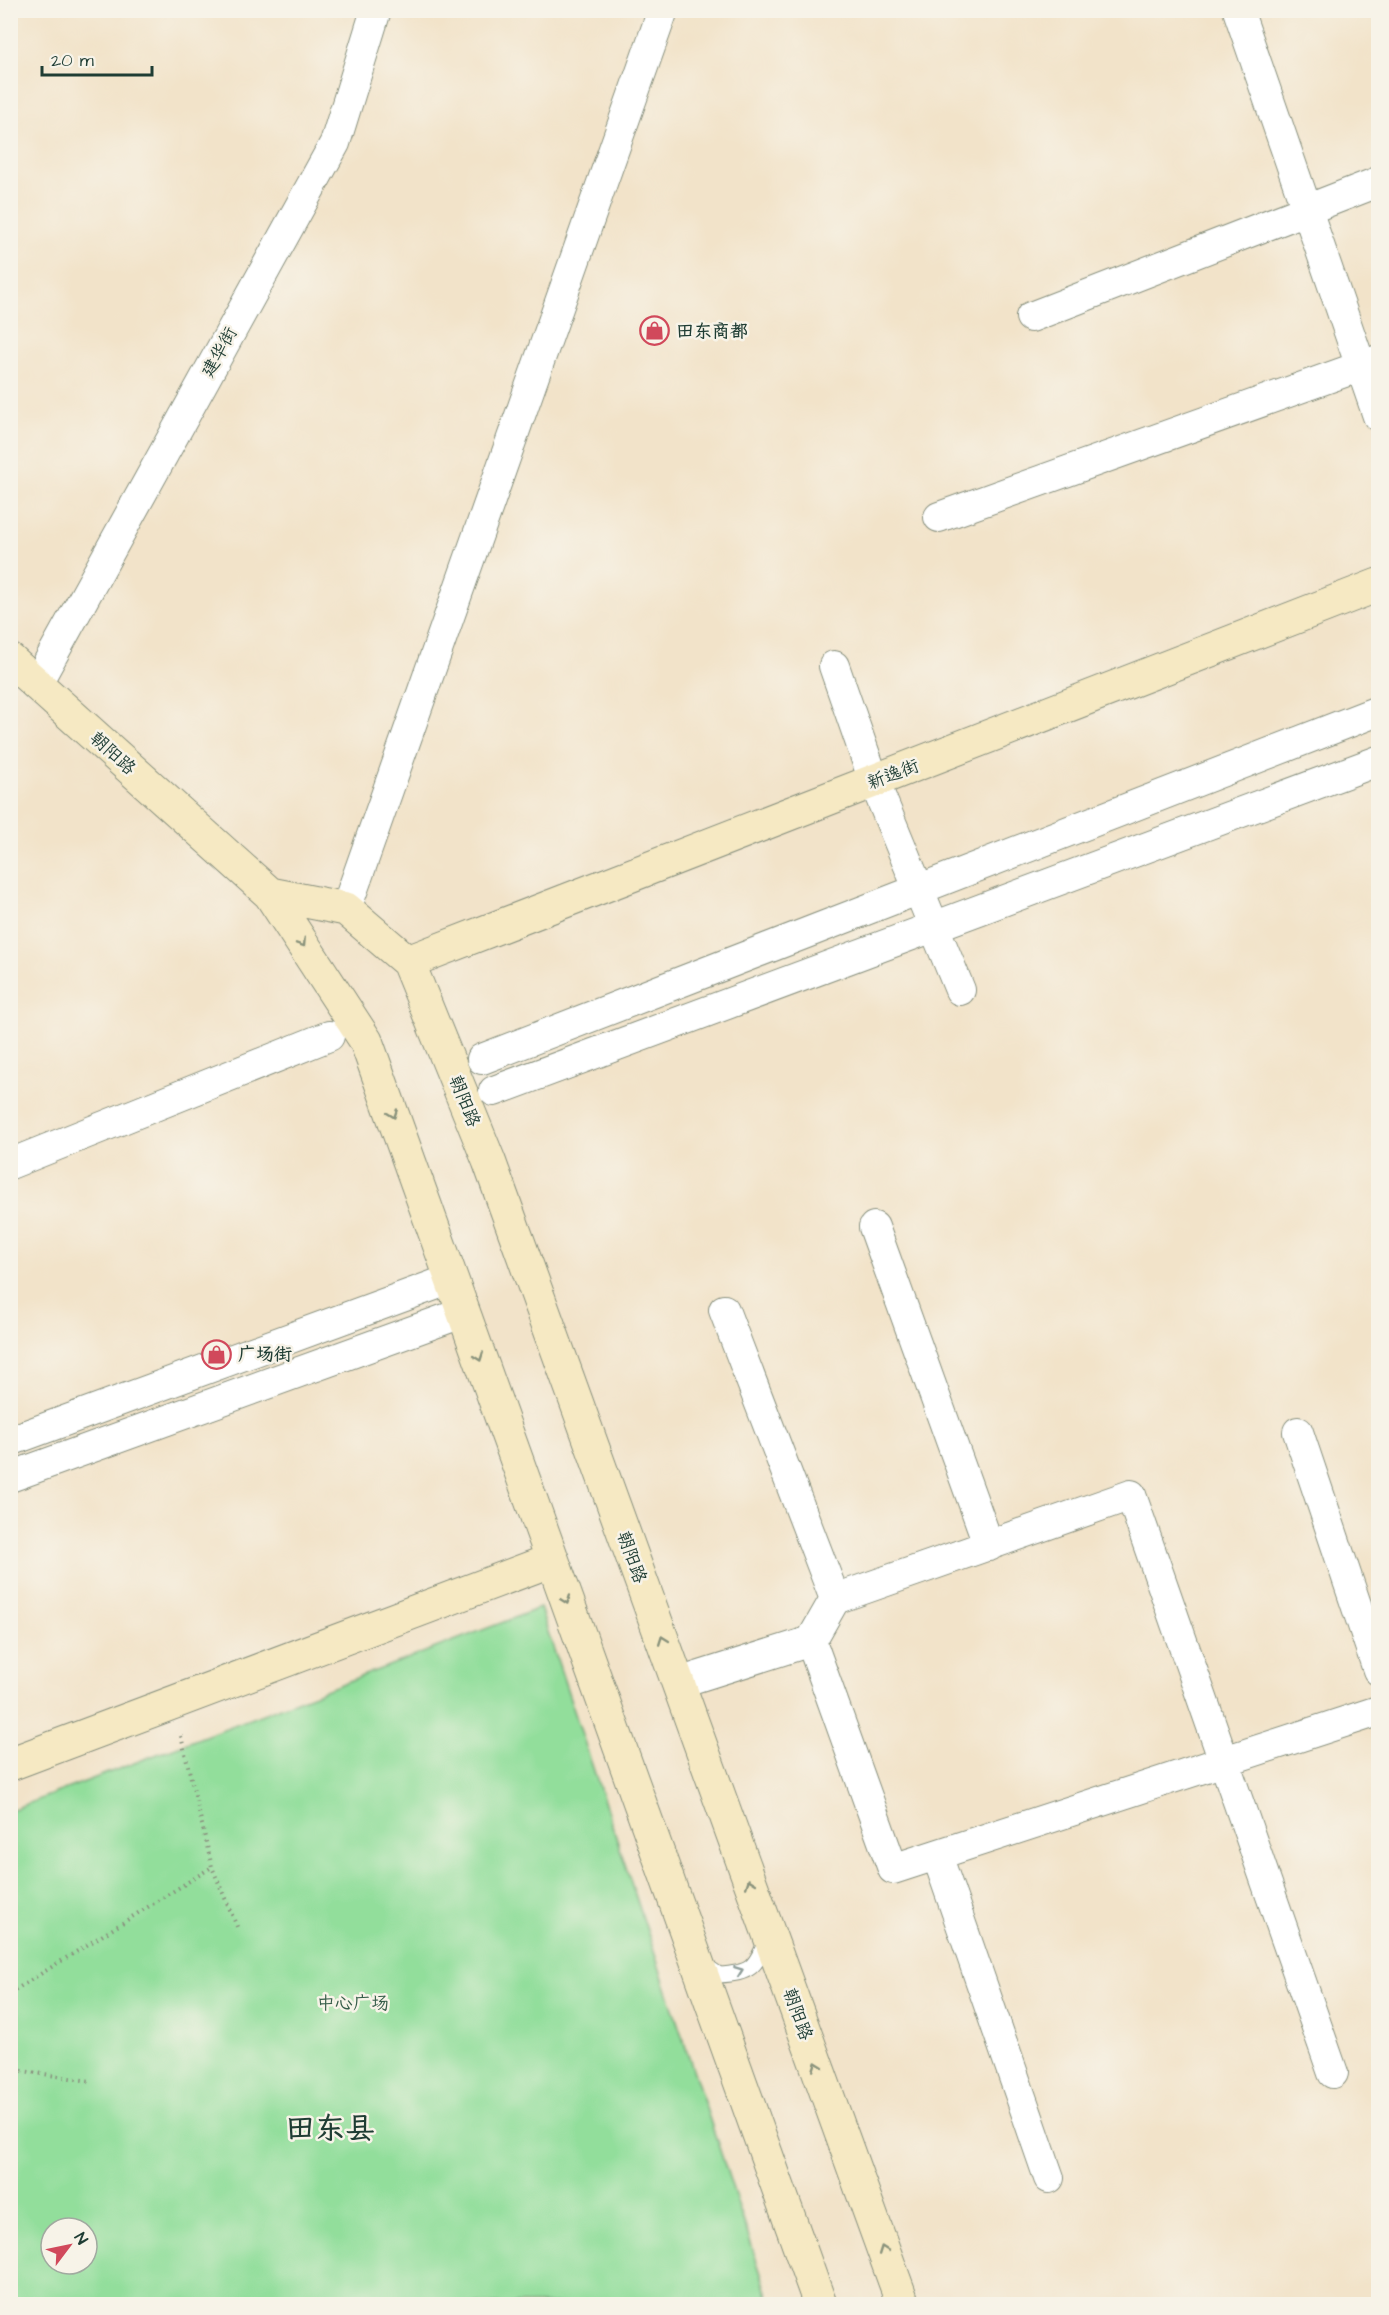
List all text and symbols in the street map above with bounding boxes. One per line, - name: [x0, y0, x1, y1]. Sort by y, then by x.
- scale bar: [42, 39, 152, 77]
- text: 20 m: [51, 48, 94, 73]
- shop icon: 田东商都: [639, 315, 671, 347]
- place label: 田东商都: [676, 319, 748, 344]
- street label: 建华街: [195, 323, 243, 382]
- street label: 朝阳路: [84, 726, 141, 781]
- street label: 新逸街: [863, 753, 923, 796]
- one-way arrow: [295, 936, 306, 947]
- street label: 朝阳路: [443, 1071, 486, 1131]
- one-way arrow: [385, 1108, 398, 1119]
- shop icon: 广场街: [201, 1338, 233, 1370]
- place label: 广场街: [238, 1342, 292, 1367]
- one-way arrow: [471, 1351, 484, 1362]
- street label: 朝阳路: [611, 1528, 653, 1587]
- one-way arrow: [559, 1594, 572, 1605]
- one-way arrow: [657, 1635, 670, 1646]
- one-way arrow: [745, 1878, 758, 1889]
- one-way arrow: [734, 1966, 744, 1979]
- street label: 朝阳路: [777, 1985, 819, 2044]
- park label: 中心广场: [317, 1991, 389, 2016]
- one-way arrow: [811, 2061, 824, 2072]
- district label: 田东县: [285, 2108, 375, 2150]
- north arrow: [39, 2216, 99, 2276]
- text: N: [69, 2228, 93, 2249]
- one-way arrow: [878, 2245, 891, 2255]

